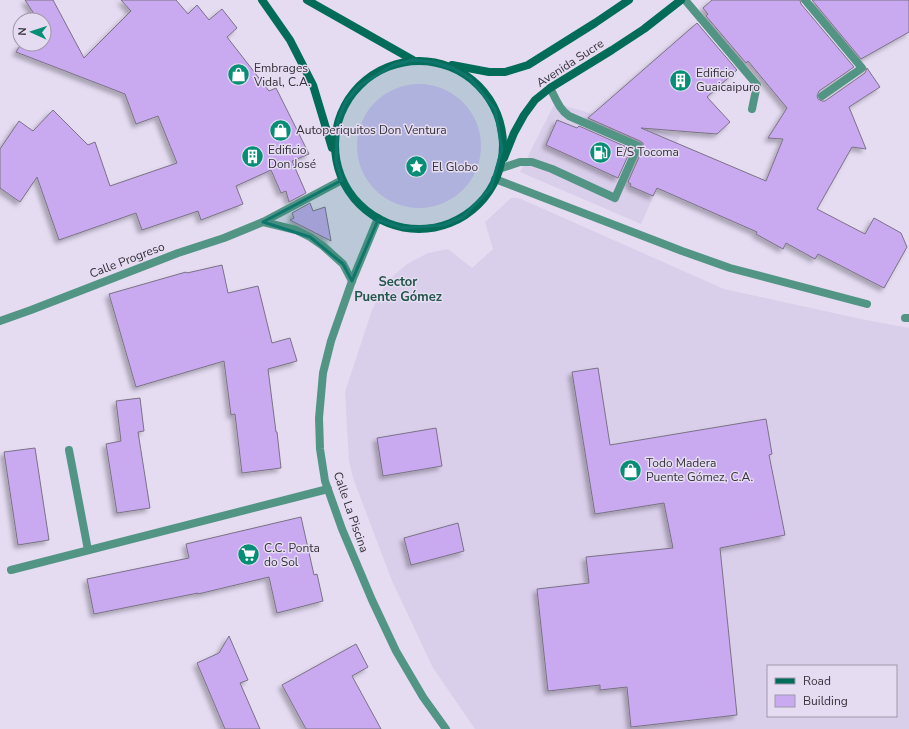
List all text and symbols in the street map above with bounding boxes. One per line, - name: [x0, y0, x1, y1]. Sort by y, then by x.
- north arrow: [12, 12, 52, 52]
- text: N: [15, 27, 30, 36]
- street label: Avenida Sucre: [533, 35, 607, 91]
- place label: Embrages Vidal, C.A.: [253, 60, 311, 90]
- shop icon: Embrages Vidal, C.A.: [225, 62, 251, 88]
- place label: Edificio Guaicaipuro: [696, 65, 760, 95]
- building icon: Edificio Guaicaipuro: [667, 67, 693, 93]
- shop icon: Autoperiquitos Don Ventura: [268, 117, 294, 143]
- place label: Autoperiquitos Don Ventura: [296, 122, 447, 138]
- fuel station icon: E/S Tocoma: [588, 139, 614, 165]
- place label: Edificio Don José: [268, 142, 316, 172]
- building icon: Edificio Don José: [240, 144, 266, 170]
- place label: E/S Tocoma: [616, 144, 679, 160]
- place icon: El Globo: [403, 154, 429, 180]
- place label: El Globo: [432, 159, 479, 175]
- street label: Calle Progreso: [87, 238, 167, 282]
- district label: Sector Puente Gómez: [354, 273, 442, 306]
- place label: Todo Madera Puente Gómez, C.A.: [646, 455, 753, 485]
- shop icon: Todo Madera Puente Gómez, C.A.: [617, 457, 643, 483]
- street label: Calle La Piscina: [330, 469, 372, 555]
- place label: C.C. Ponta do Sol: [264, 540, 320, 570]
- supermarket icon: C.C. Ponta do Sol: [236, 542, 262, 568]
- legend: [767, 665, 897, 717]
- text: Road: [803, 673, 831, 689]
- text: Building: [803, 693, 848, 709]

